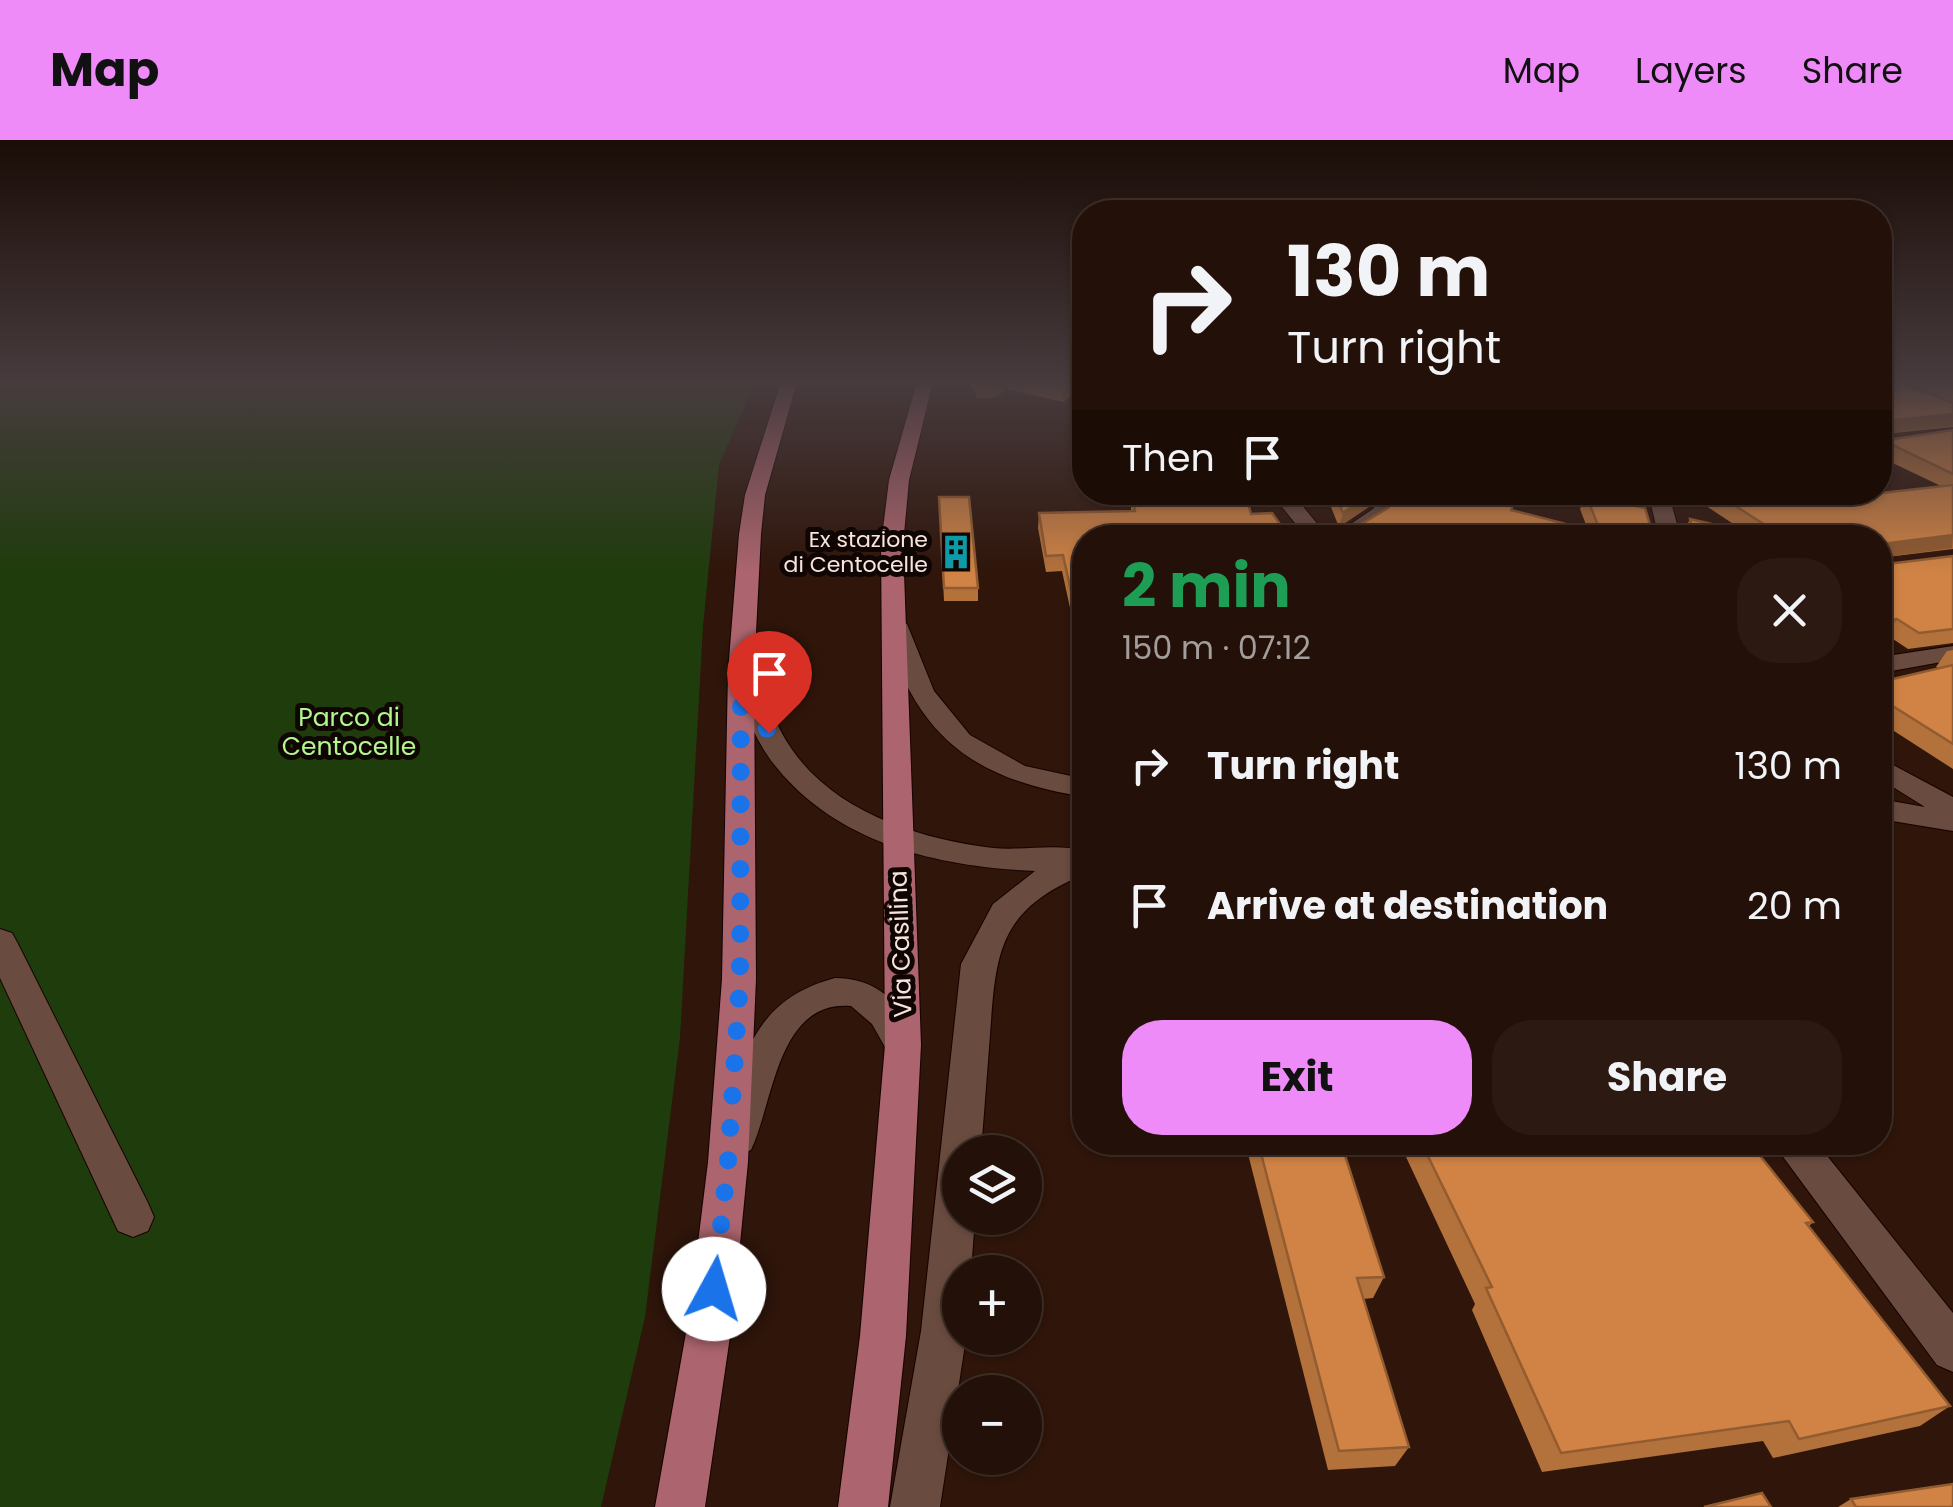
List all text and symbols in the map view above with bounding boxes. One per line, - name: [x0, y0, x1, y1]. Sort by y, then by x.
- text: Map: [50, 36, 159, 103]
- text: Map: [1503, 46, 1580, 95]
- text: Layers: [1635, 46, 1747, 95]
- text: Share: [1802, 46, 1903, 95]
- text: 130 m: [1287, 222, 1490, 321]
- icon: right: [1122, 240, 1252, 370]
- text: Turn right: [1287, 316, 1501, 379]
- icon: arrive: [1235, 430, 1290, 485]
- text: Then: [1122, 431, 1215, 484]
- place label: Ex stazione di Centocelle: [784, 524, 928, 580]
- building icon: Ex stazione di Centocelle: [937, 533, 975, 571]
- text: 2 min: [1122, 544, 1291, 628]
- button: close: [1737, 558, 1842, 663]
- text: 150 m · 07:12: [1122, 625, 1311, 670]
- pin: [727, 631, 812, 734]
- icon: arrive: [742, 646, 797, 701]
- park label: Parco di Centocelle: [282, 700, 416, 764]
- icon: right: [1122, 738, 1177, 793]
- text: Turn right: [1207, 739, 1399, 792]
- text: 130 m: [1734, 739, 1842, 792]
- street label: Via Casilina: [880, 870, 921, 1018]
- icon: arrive: [1122, 878, 1177, 933]
- text: Arrive at destination: [1207, 879, 1608, 932]
- text: 20 m: [1747, 879, 1842, 932]
- button: Exit: [1122, 1020, 1472, 1135]
- button: Share: [1492, 1020, 1842, 1135]
- map controls: [942, 1135, 1042, 1475]
- button: layers: [942, 1135, 1042, 1235]
- position arrow: [662, 1237, 766, 1341]
- button: +: [942, 1255, 1042, 1355]
- button: −: [942, 1375, 1042, 1475]

